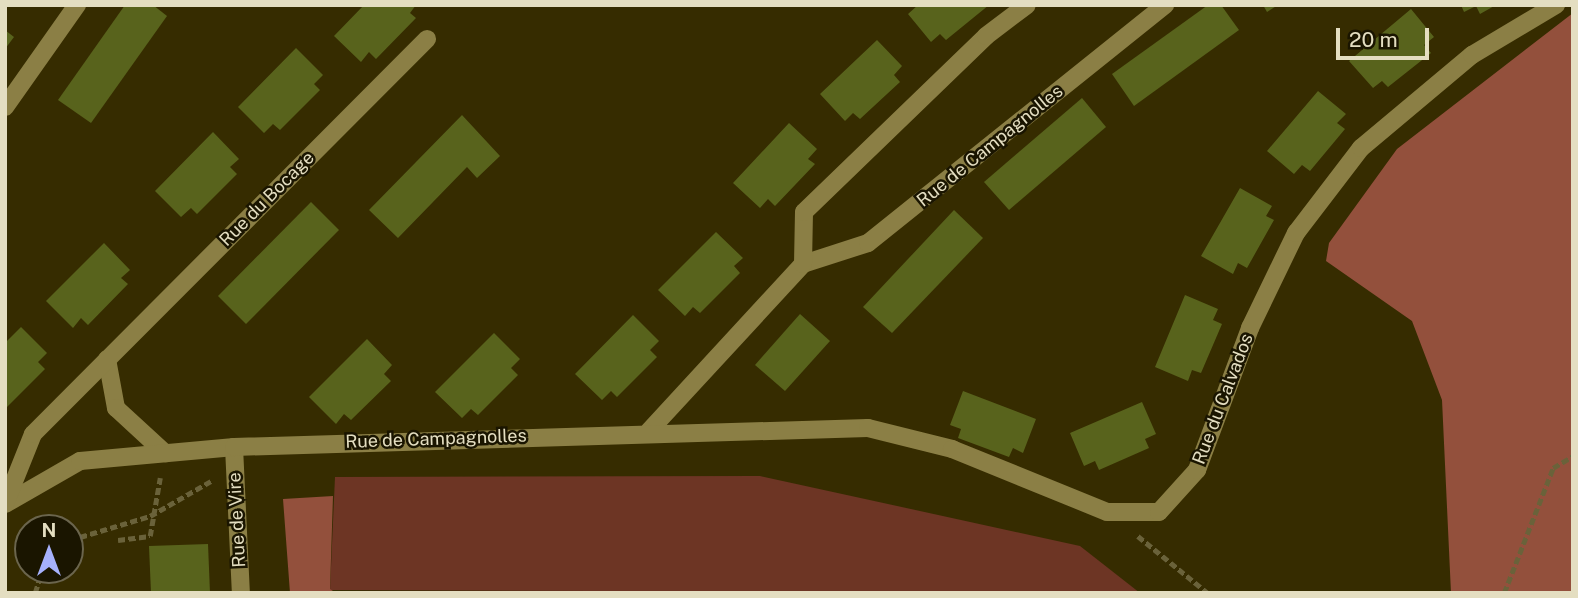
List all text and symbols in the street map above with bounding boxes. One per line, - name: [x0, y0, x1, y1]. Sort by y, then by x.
- scale bar: [1340, 14, 1433, 58]
- text: 20 m: [1349, 27, 1398, 52]
- street label: Rue de Campagnolles: [913, 80, 1067, 212]
- street label: Rue du Bocage: [215, 147, 319, 251]
- street label: Rue du Calvados: [1188, 330, 1258, 468]
- street label: Rue de Campagnolles: [345, 425, 527, 453]
- street label: Rue de Vire: [224, 471, 250, 569]
- north arrow: [14, 514, 84, 584]
- text: N: [42, 519, 56, 541]

